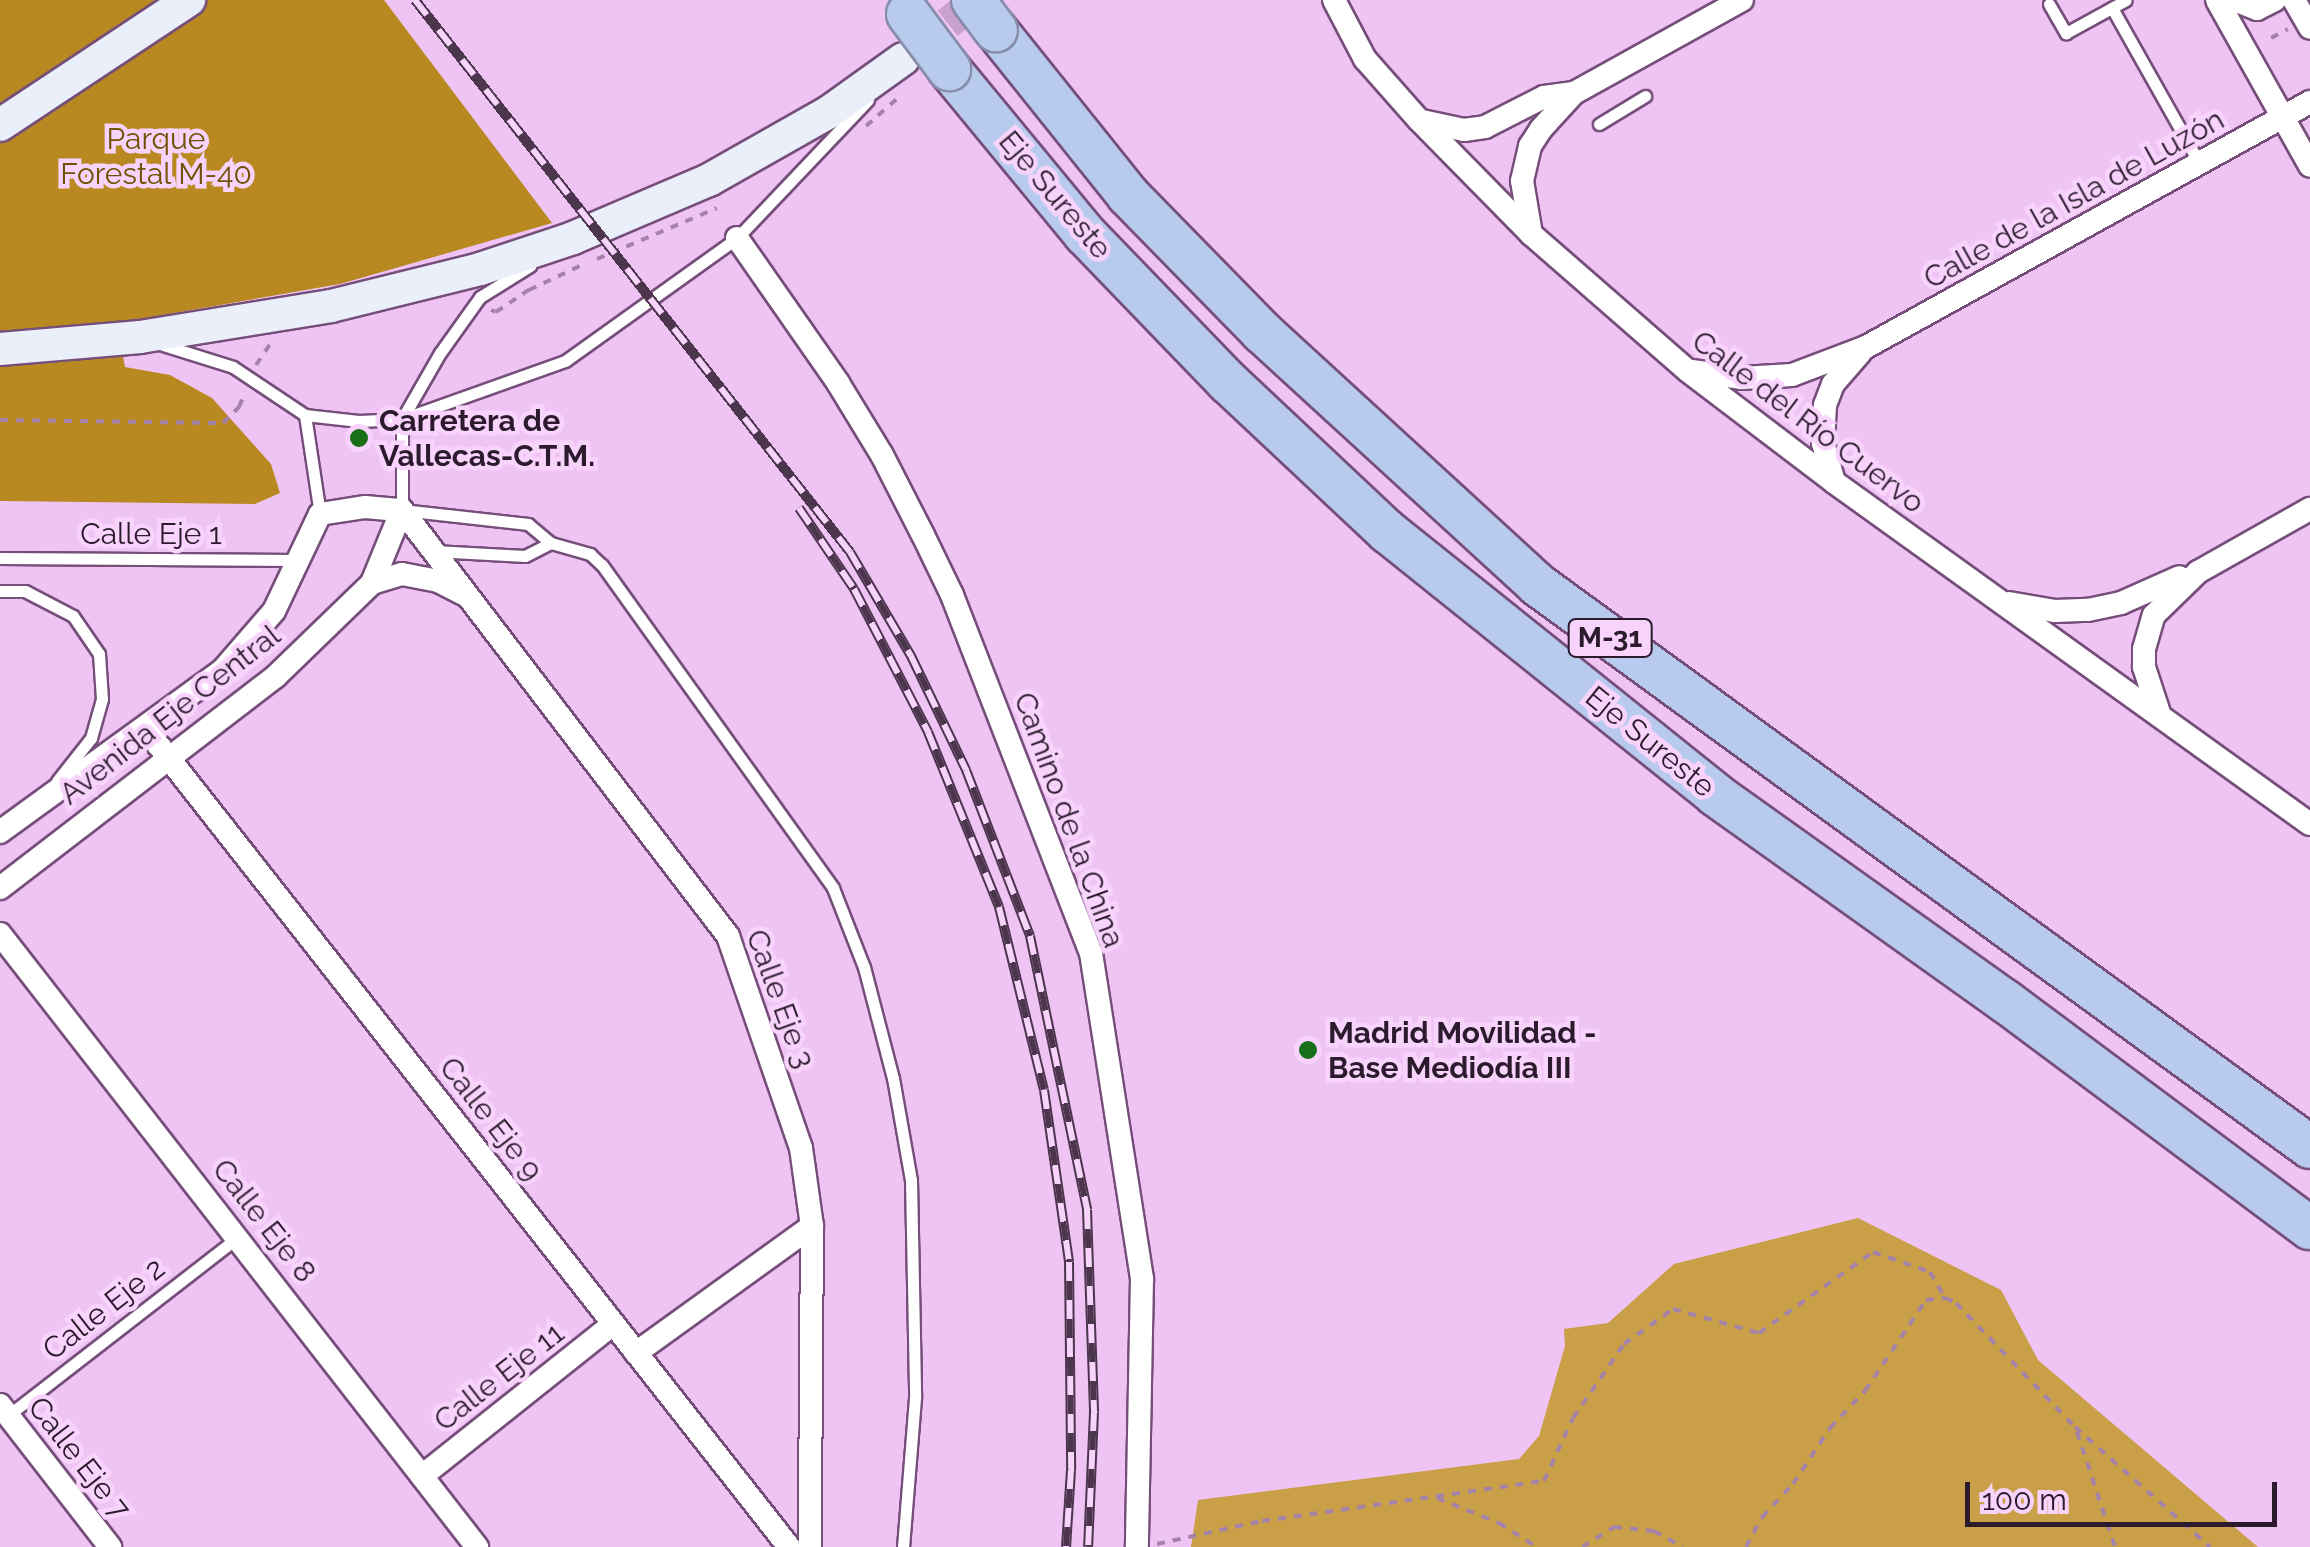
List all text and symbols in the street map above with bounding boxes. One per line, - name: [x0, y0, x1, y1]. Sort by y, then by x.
- street label: Calle de la Isla de Luzón: [1918, 101, 2230, 297]
- park label: Parque Forestal M-40: [60, 121, 252, 192]
- street label: Eje Sureste: [991, 124, 1119, 266]
- street label: Calle del Río Cuervo: [1685, 323, 1931, 521]
- place label: Carretera de Vallecas-C.T.M.: [379, 403, 595, 474]
- marker: Carretera de Vallecas-C.T.M.: [348, 427, 370, 449]
- street label: Calle Eje 1: [80, 516, 222, 552]
- road number: M-31: [1568, 615, 1652, 661]
- street label: Avenida Eje Central: [53, 618, 287, 812]
- street label: Eje Sureste: [1578, 679, 1722, 805]
- street label: Camino de la China: [1006, 688, 1132, 952]
- street label: Calle Eje 3: [738, 925, 822, 1073]
- place label: Madrid Movilidad - Base Mediodía III: [1328, 1015, 1596, 1086]
- marker: Madrid Movilidad - Base Mediodía III: [1297, 1039, 1319, 1061]
- street label: Calle Eje 9: [432, 1050, 550, 1188]
- street label: Calle Eje 8: [205, 1152, 323, 1290]
- street label: Calle Eje 2: [36, 1250, 172, 1368]
- street label: Calle Eje 11: [427, 1315, 571, 1439]
- street label: Calle Eje 7: [20, 1390, 138, 1526]
- scale bar: [1970, 1462, 2282, 1524]
- text: 100 m: [1982, 1482, 2067, 1517]

